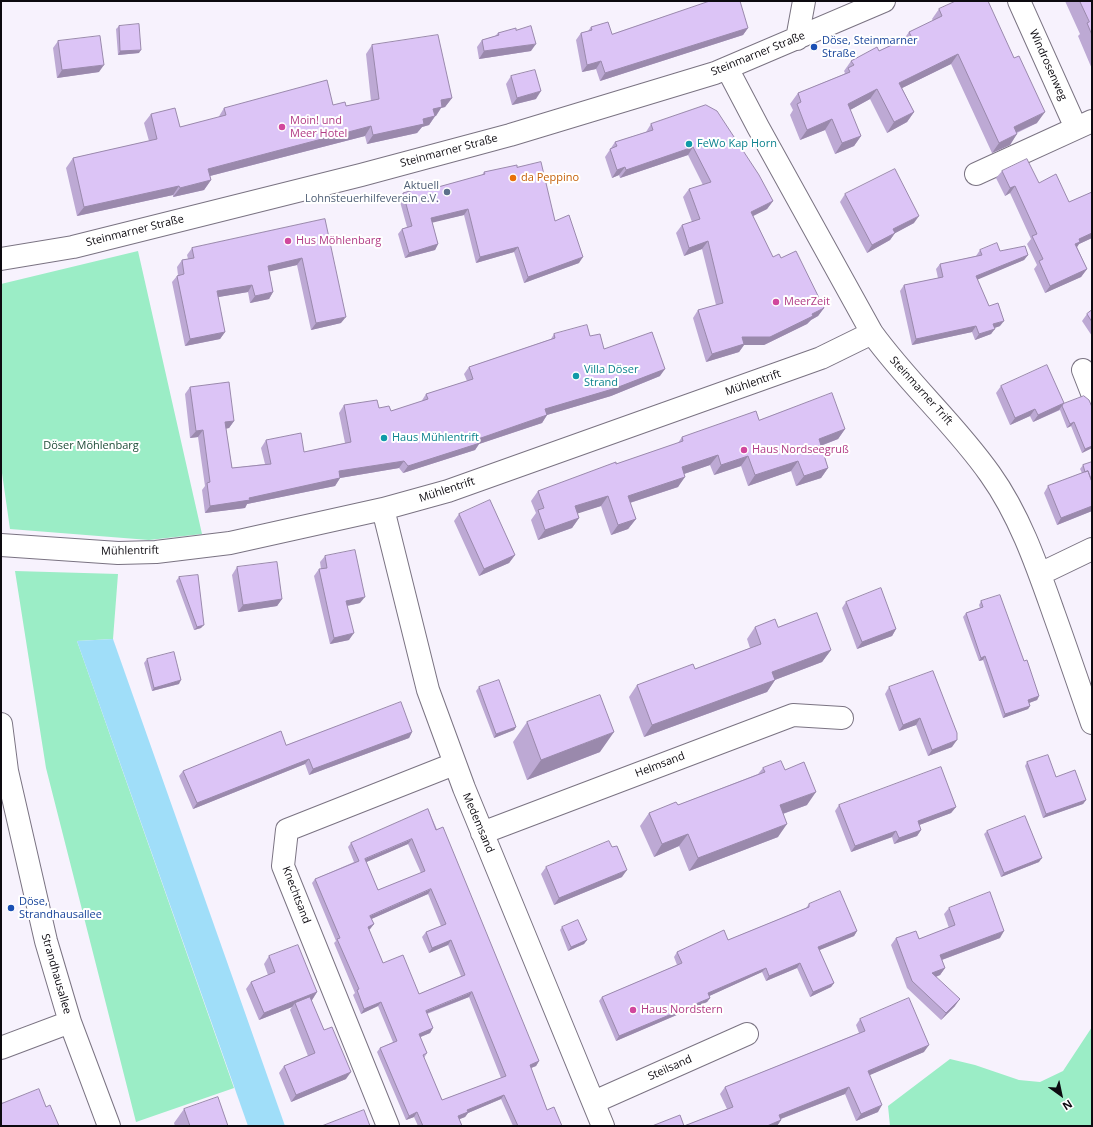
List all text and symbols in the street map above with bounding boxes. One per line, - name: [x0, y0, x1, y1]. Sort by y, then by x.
- street label: Windrosenweg: [1026, 27, 1070, 103]
- street label: Steinmarner Straße: [709, 29, 807, 79]
- place label: Döse, Steinmarner Straße: [822, 34, 918, 60]
- marker: Döse, Steinmarner Straße: [809, 42, 819, 52]
- place label: Moin! und Meer Hotel: [290, 114, 347, 140]
- marker: Moin! und Meer Hotel: [277, 122, 287, 132]
- street label: Steinmarner Straße: [399, 132, 499, 170]
- place label: FeWo Kap Horn: [697, 137, 777, 151]
- marker: FeWo Kap Horn: [684, 139, 694, 149]
- place label: da Peppino: [521, 171, 579, 185]
- marker: da Peppino: [508, 173, 518, 183]
- place label: Aktuell Lohnsteuerhilfeverein e.V.: [305, 179, 439, 205]
- marker: Aktuell Lohnsteuerhilfeverein e.V.: [442, 187, 452, 197]
- street label: Steinmarner Straße: [85, 212, 185, 250]
- place label: Hus Möhlenbarg: [296, 234, 381, 248]
- marker: Hus Möhlenbarg: [283, 236, 293, 246]
- place label: MeerZeit: [784, 295, 830, 309]
- marker: MeerZeit: [771, 297, 781, 307]
- street label: Steinmarner Trift: [887, 354, 955, 428]
- place label: Villa Döser Strand: [584, 363, 638, 389]
- street label: Mühlentrift: [723, 367, 783, 399]
- marker: Villa Döser Strand: [571, 371, 581, 381]
- place label: Haus Mühlentrift: [392, 431, 479, 445]
- marker: Haus Mühlentrift: [379, 433, 389, 443]
- park label: Döser Möhlenbarg: [43, 439, 139, 453]
- place label: Haus Nordseegruß: [752, 443, 849, 457]
- marker: Haus Nordseegruß: [739, 445, 749, 455]
- street label: Mühlentrift: [417, 475, 477, 505]
- street label: Mühlentrift: [101, 544, 159, 558]
- street label: Helmsand: [633, 750, 687, 780]
- street label: Medemsand: [459, 791, 497, 855]
- street label: Knechtsand: [279, 864, 313, 926]
- place label: Döse, Strandhausallee: [19, 895, 102, 921]
- marker: Döse, Strandhausallee: [6, 903, 16, 913]
- street label: Strandhausallee: [38, 932, 74, 1016]
- place label: Haus Nordstern: [641, 1003, 723, 1017]
- marker: Haus Nordstern: [628, 1005, 638, 1015]
- street label: Steilsand: [646, 1053, 694, 1083]
- north arrow: [1041, 1075, 1081, 1115]
- text: N: [1060, 1097, 1076, 1114]

